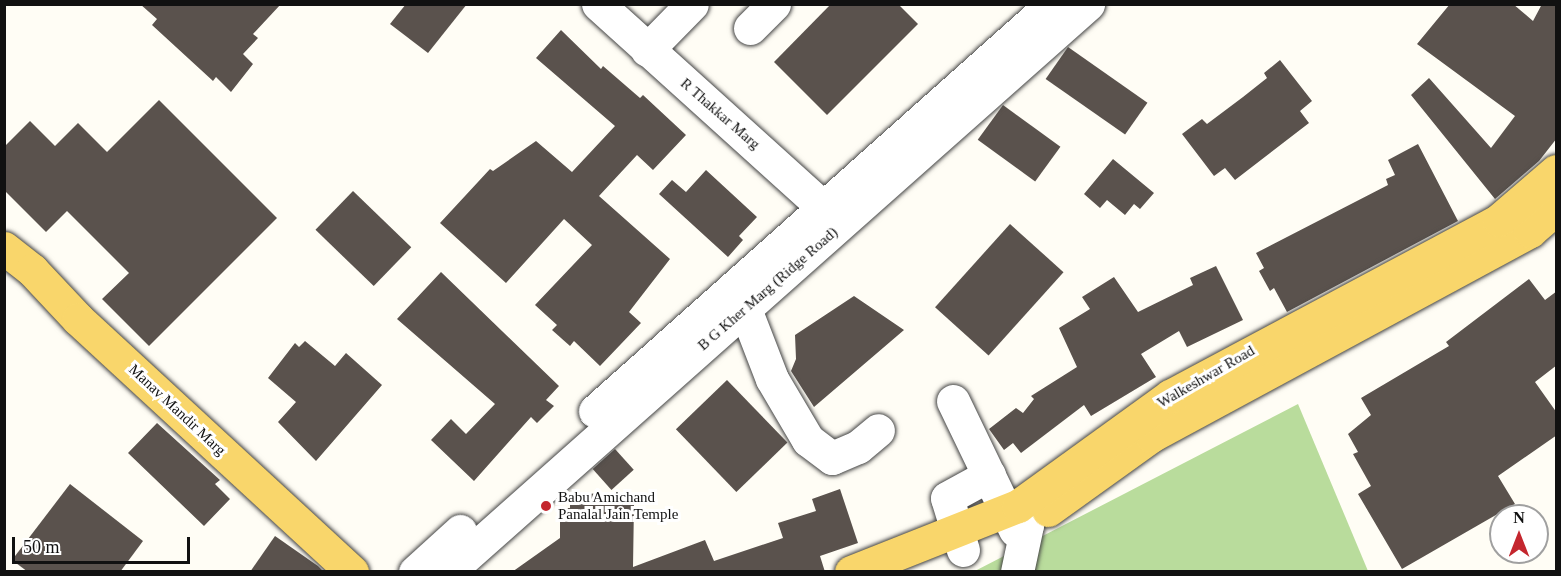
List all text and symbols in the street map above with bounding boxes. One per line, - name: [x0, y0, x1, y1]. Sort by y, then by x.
- street label: R Thakkar Marg: [676, 75, 764, 153]
- street label: B G Kher Marg (Ridge Road): [694, 223, 842, 355]
- street label: Walkeshwar Road: [1154, 342, 1258, 412]
- street label: Manav Mandir Marg: [125, 361, 229, 459]
- place label: Babu Amichand Panalal Jain Temple: [558, 488, 679, 523]
- marker: Babu Amichand Panalal Jain Temple: [539, 499, 553, 513]
- north arrow: [1489, 504, 1549, 564]
- text: N: [1513, 509, 1525, 526]
- scale bar: [15, 525, 194, 563]
- text: 50 m: [23, 537, 60, 557]

